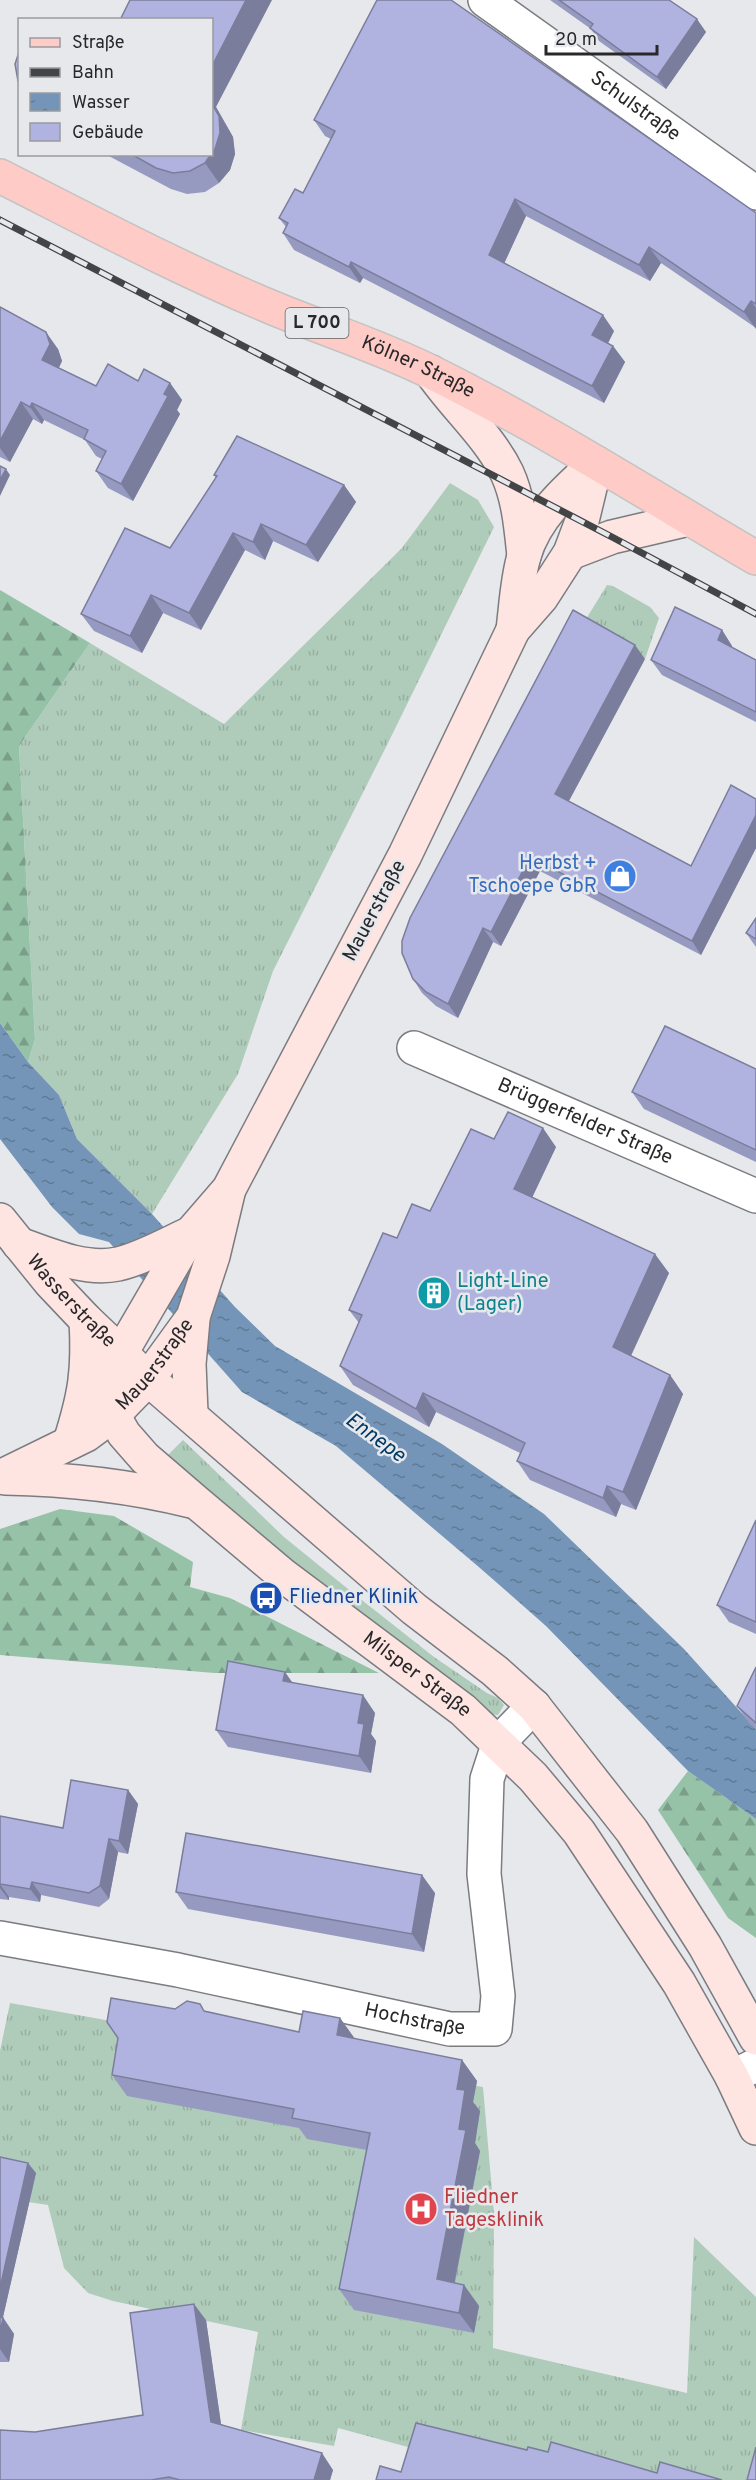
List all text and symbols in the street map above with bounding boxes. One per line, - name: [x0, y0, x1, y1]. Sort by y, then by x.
- legend: [18, 18, 213, 156]
- scale bar: [546, 18, 657, 56]
- text: 20 m: [555, 29, 597, 52]
- text: Straße: [72, 32, 124, 55]
- text: Bahn: [72, 62, 114, 85]
- street label: Schulstraße: [585, 66, 685, 148]
- text: Wasser: [72, 92, 130, 115]
- text: Gebäude: [72, 122, 144, 145]
- road number: L 700: [286, 308, 348, 338]
- street label: Kölner Straße: [357, 330, 479, 405]
- place label: Herbst + Tschoepe GbR: [468, 851, 597, 900]
- street label: Mauerstraße: [337, 856, 413, 966]
- shop icon: Herbst + Tschoepe GbR: [602, 858, 638, 894]
- street label: Brüggerfelder Straße: [493, 1072, 676, 1171]
- street label: Wasserstraße: [20, 1249, 121, 1354]
- place label: Light-Line (Lager): [457, 1269, 548, 1318]
- building icon: Light-Line (Lager): [416, 1275, 452, 1311]
- street label: Mauerstraße: [111, 1314, 200, 1417]
- water label: Ennepe: [339, 1407, 411, 1470]
- bus stop icon: Fliedner Klinik: [248, 1580, 284, 1616]
- place label: Fliedner Klinik: [289, 1585, 418, 1611]
- street label: Milsper Straße: [357, 1626, 477, 1724]
- street label: Hochstraße: [362, 1998, 465, 2043]
- place label: Fliedner Tagesklinik: [444, 2185, 544, 2234]
- hospital icon: Fliedner Tagesklinik: [403, 2191, 439, 2227]

